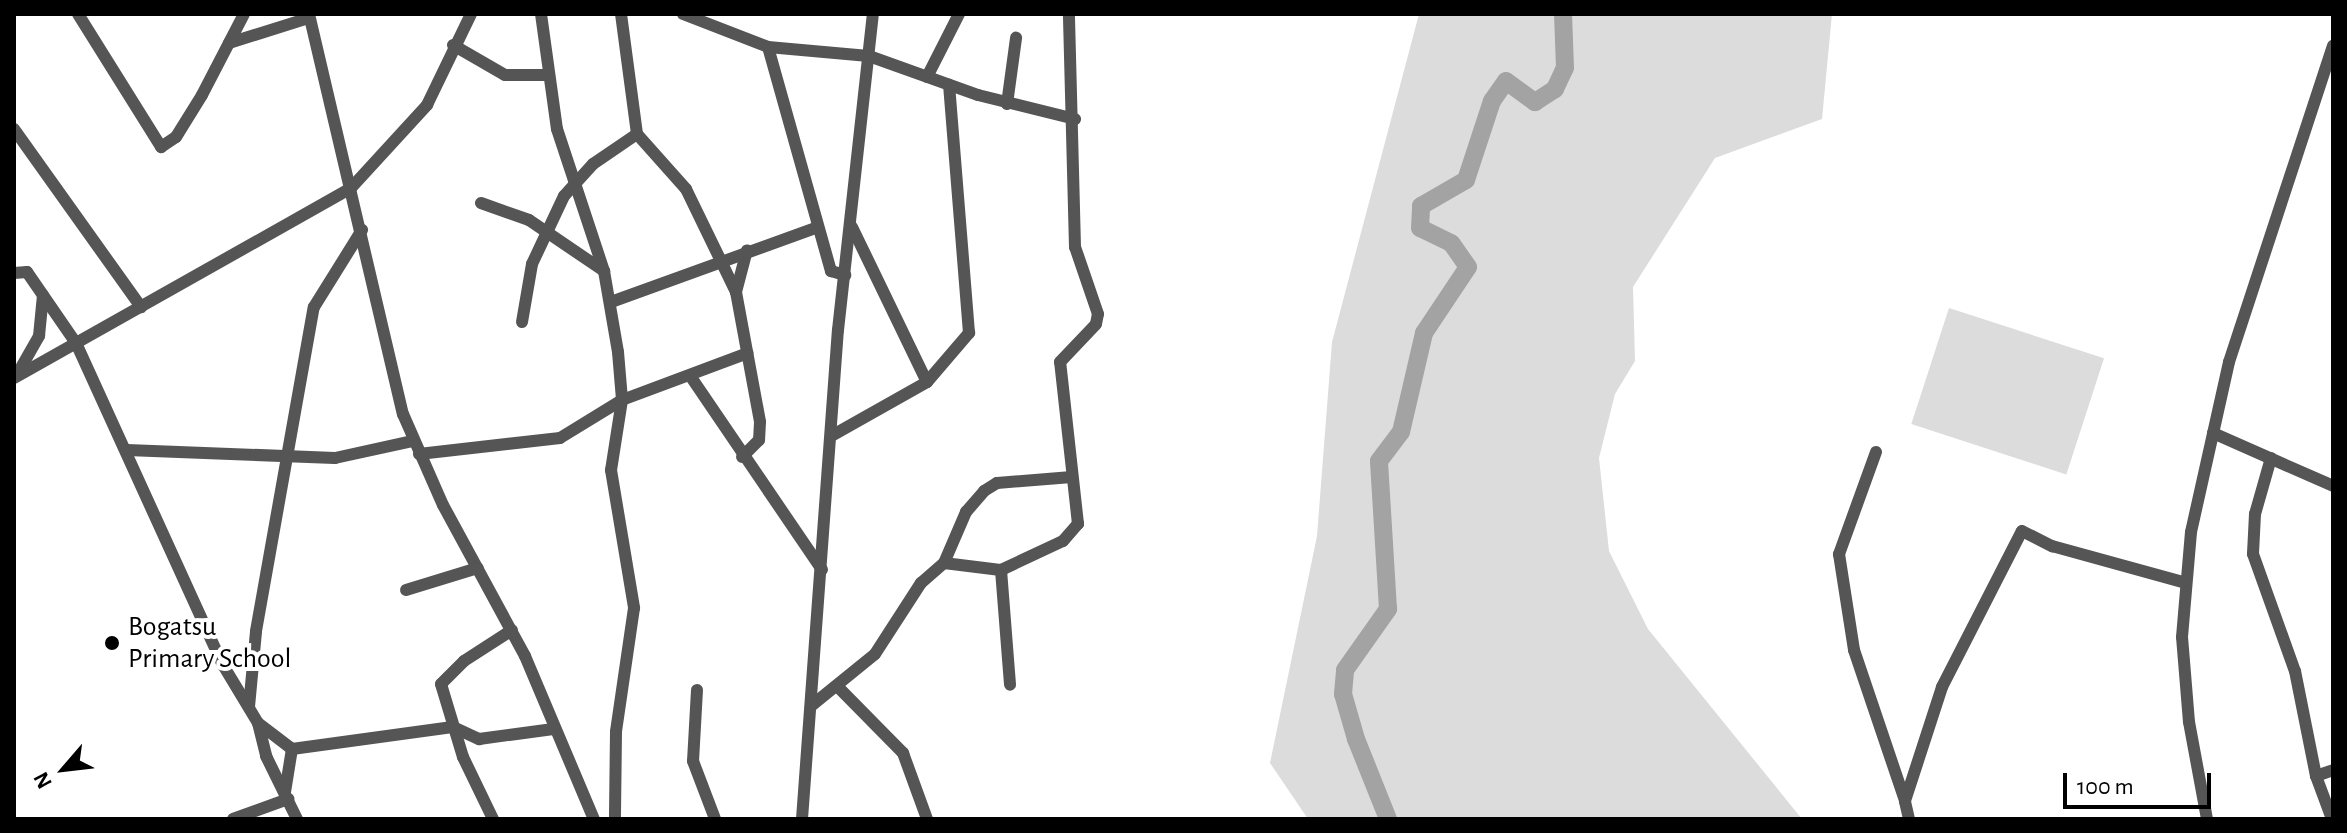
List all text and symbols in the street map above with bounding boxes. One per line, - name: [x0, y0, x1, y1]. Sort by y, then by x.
- place label: Bogatsu Primary School: [128, 610, 291, 676]
- marker: Bogatsu Primary School: [103, 634, 121, 652]
- north arrow: [24, 729, 104, 809]
- scale bar: [2067, 757, 2215, 807]
- text: N: [30, 768, 56, 792]
- text: 100 m: [2077, 775, 2134, 799]

